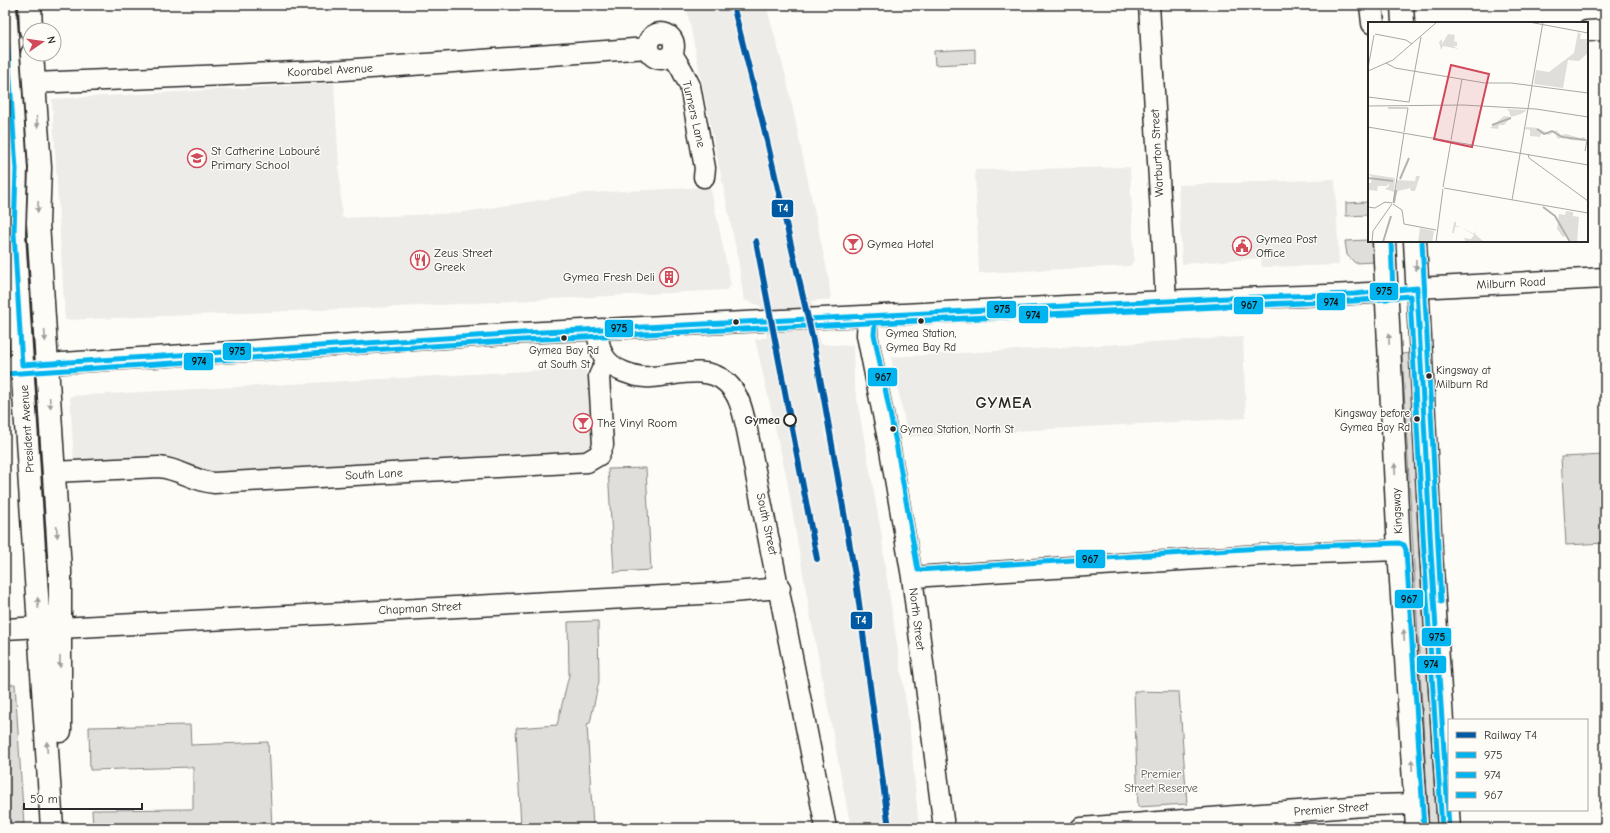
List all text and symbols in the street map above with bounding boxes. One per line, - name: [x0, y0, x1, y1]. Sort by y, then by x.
- north arrow: [22, 22, 62, 62]
- inset map: [1368, 22, 1588, 242]
- text: N: [44, 35, 58, 45]
- street label: Koorabel Avenue: [287, 61, 373, 79]
- street label: Turners Lane: [680, 79, 708, 149]
- street label: Warburton Street: [1148, 108, 1166, 197]
- one-way arrow: [33, 116, 40, 128]
- place label: St Catherine Labouré Primary School: [211, 144, 320, 172]
- school or university icon: St Catherine Labouré Primary School: [186, 147, 208, 169]
- line badge: T4: [771, 199, 794, 218]
- one-way arrow: [35, 201, 41, 214]
- text: T4: [778, 202, 788, 215]
- place label: Gymea Post Office: [1256, 232, 1318, 260]
- bar icon: Gymea Hotel: [842, 233, 864, 255]
- public building icon: Gymea Post Office: [1231, 235, 1253, 257]
- place label: Gymea Hotel: [867, 237, 934, 251]
- place label: Zeus Street Greek: [434, 246, 493, 274]
- restaurant icon: Zeus Street Greek: [409, 249, 431, 271]
- one-way arrow: [1412, 259, 1419, 271]
- building icon: Gymea Fresh Deli: [658, 266, 680, 288]
- place label: Gymea Fresh Deli: [563, 270, 655, 284]
- street label: Milburn Road: [1476, 274, 1546, 292]
- line badge: 975: [1369, 282, 1399, 301]
- text: 975: [1376, 285, 1392, 298]
- line badge: 974: [1316, 292, 1346, 311]
- line badge: 967: [1233, 296, 1264, 315]
- text: 974: [1324, 296, 1338, 309]
- text: 967: [1241, 299, 1257, 312]
- line badge: 975: [986, 300, 1017, 319]
- text: 975: [994, 303, 1010, 316]
- line badge: 974: [1018, 305, 1049, 324]
- text: 974: [1026, 309, 1040, 322]
- marker: Gymea Station, Gymea Bay Rd: [916, 316, 926, 326]
- unlabelled marker: [731, 317, 741, 327]
- line badge: 975: [604, 319, 634, 338]
- text: 975: [611, 322, 627, 335]
- place label: Gymea Station, Gymea Bay Rd: [886, 327, 957, 354]
- one-way arrow: [41, 330, 48, 342]
- one-way arrow: [1386, 332, 1392, 345]
- marker: Gymea Bay Rd at South St: [559, 333, 569, 343]
- line badge: 975: [222, 342, 252, 361]
- place label: Gymea Bay Rd at South St: [529, 344, 599, 371]
- text: 975: [229, 345, 245, 358]
- line badge: 974: [183, 352, 214, 371]
- text: 974: [192, 355, 206, 368]
- place label: Kingsway at Milburn Rd: [1436, 364, 1491, 391]
- line badge: 967: [867, 367, 898, 387]
- text: 967: [875, 371, 891, 384]
- marker: Kingsway at Milburn Rd: [1424, 371, 1434, 381]
- street label: President Avenue: [17, 385, 37, 473]
- district label: GYMEA: [976, 394, 1032, 412]
- one-way arrow: [46, 397, 53, 409]
- place label: Kingsway before Gymea Bay Rd: [1334, 407, 1410, 434]
- bar icon: The Vinyl Room: [572, 412, 594, 434]
- place label: Gymea: [744, 413, 780, 427]
- marker: Gymea: [783, 413, 797, 427]
- marker: Kingsway before Gymea Bay Rd: [1412, 414, 1422, 424]
- place label: The Vinyl Room: [597, 416, 677, 430]
- place label: Gymea Station, North St: [900, 423, 1015, 436]
- marker: Gymea Station, North St: [888, 424, 898, 434]
- one-way arrow: [1391, 463, 1398, 475]
- street label: South Lane: [345, 466, 403, 482]
- street label: Kingsway: [1389, 487, 1405, 534]
- street label: South Street: [754, 492, 781, 557]
- one-way arrow: [54, 526, 61, 538]
- line badge: 967: [1075, 549, 1106, 569]
- text: 967: [1082, 553, 1098, 566]
- street label: North Street: [906, 587, 928, 652]
- line badge: 967: [1394, 589, 1424, 609]
- text: 967: [1401, 593, 1417, 606]
- one-way arrow: [35, 597, 42, 609]
- street label: Chapman Street: [378, 599, 462, 617]
- line badge: T4: [850, 611, 873, 630]
- text: T4: [856, 614, 866, 627]
- line badge: 975: [1421, 627, 1452, 647]
- one-way arrow: [1400, 629, 1407, 641]
- text: 975: [1429, 631, 1445, 644]
- line badge: 974: [1416, 655, 1447, 674]
- one-way arrow: [57, 656, 63, 669]
- text: 974: [1424, 658, 1438, 671]
- legend: [1448, 719, 1588, 811]
- text: Railway T4: [1484, 728, 1537, 742]
- one-way arrow: [44, 740, 50, 753]
- text: 975: [1484, 748, 1503, 762]
- one-way arrow: [1408, 759, 1415, 771]
- park label: Premier Street Reserve: [1124, 767, 1198, 795]
- text: 974: [1484, 768, 1501, 782]
- scale bar: [24, 785, 142, 811]
- text: 967: [1484, 788, 1503, 802]
- text: 50 m: [30, 792, 58, 806]
- street label: Premier Street: [1293, 799, 1369, 819]

